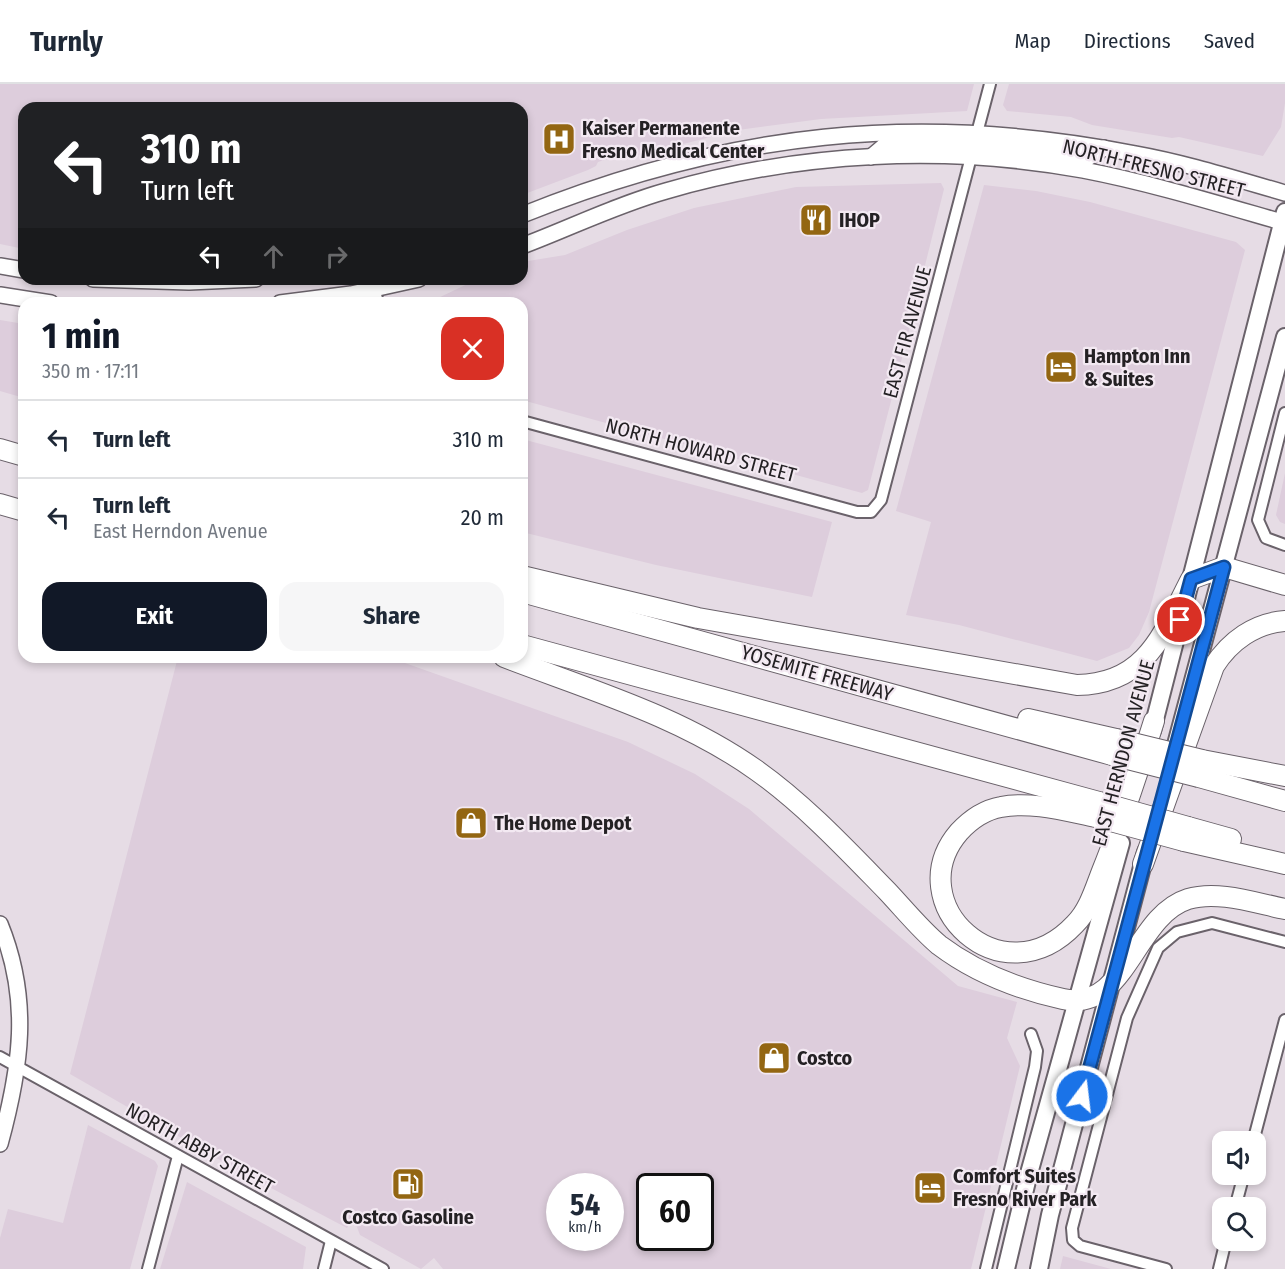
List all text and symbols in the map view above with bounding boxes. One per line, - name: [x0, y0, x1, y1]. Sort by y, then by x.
- text: Turnly: [30, 25, 103, 58]
- text: Map: [1014, 28, 1051, 54]
- text: Directions: [1084, 28, 1171, 54]
- text: Saved: [1204, 28, 1255, 54]
- place label: Kaiser Permanente Fresno Medical Center: [582, 116, 765, 163]
- hospital icon: Kaiser Permanente Fresno Medical Center: [541, 121, 577, 157]
- text: 310 m: [141, 124, 242, 174]
- icon: left: [42, 126, 120, 204]
- street label: NORTH FRESNO STREET: [1060, 134, 1248, 202]
- text: Turn left: [141, 175, 234, 207]
- restaurant icon: IHOP: [798, 202, 834, 238]
- place label: IHOP: [839, 208, 880, 232]
- icon: left: [194, 240, 227, 273]
- icon: ahead: [257, 240, 290, 273]
- icon: right: [320, 240, 353, 273]
- street label: EAST FIR AVENUE: [878, 263, 936, 401]
- text: 1 min: [42, 314, 120, 358]
- button: close: [441, 317, 504, 380]
- place label: Hampton Inn & Suites: [1084, 344, 1190, 391]
- hotel icon: Hampton Inn & Suites: [1043, 349, 1079, 385]
- text: 350 m · 17:11: [42, 359, 139, 383]
- street label: NORTH HOWARD STREET: [603, 413, 800, 487]
- icon: left: [42, 423, 75, 456]
- text: Turn left: [93, 426, 171, 453]
- text: 310 m: [452, 426, 504, 453]
- text: Turn left: [93, 492, 171, 519]
- icon: left: [42, 501, 75, 534]
- text: 20 m: [461, 504, 504, 531]
- text: East Herndon Avenue: [93, 519, 268, 543]
- button: Exit: [42, 582, 267, 651]
- button: Share: [279, 582, 504, 651]
- pin: [1154, 594, 1205, 645]
- icon: arrive: [1163, 603, 1196, 636]
- street label: YOSEMITE FREEWAY: [738, 640, 896, 706]
- street label: EAST HERNDON AVENUE: [1087, 657, 1159, 849]
- shop icon: The Home Depot: [453, 805, 489, 841]
- place label: The Home Depot: [494, 811, 632, 835]
- shop icon: Costco: [756, 1040, 792, 1076]
- place label: Costco: [797, 1046, 853, 1070]
- position arrow: [1050, 1064, 1114, 1128]
- street label: NORTH ABBY STREET: [122, 1097, 279, 1199]
- map controls: [1212, 1131, 1266, 1251]
- button: sound: [1212, 1131, 1266, 1185]
- place label: Comfort Suites Fresno River Park: [953, 1164, 1098, 1211]
- fuel station icon: Costco Gasoline: [390, 1166, 426, 1202]
- hotel icon: Comfort Suites Fresno River Park: [912, 1170, 948, 1206]
- speed limit sign: 60: [636, 1173, 714, 1251]
- text: 54: [570, 1187, 600, 1223]
- button: search: [1212, 1197, 1266, 1251]
- place label: Costco Gasoline: [342, 1205, 474, 1229]
- text: km/h: [568, 1218, 602, 1236]

